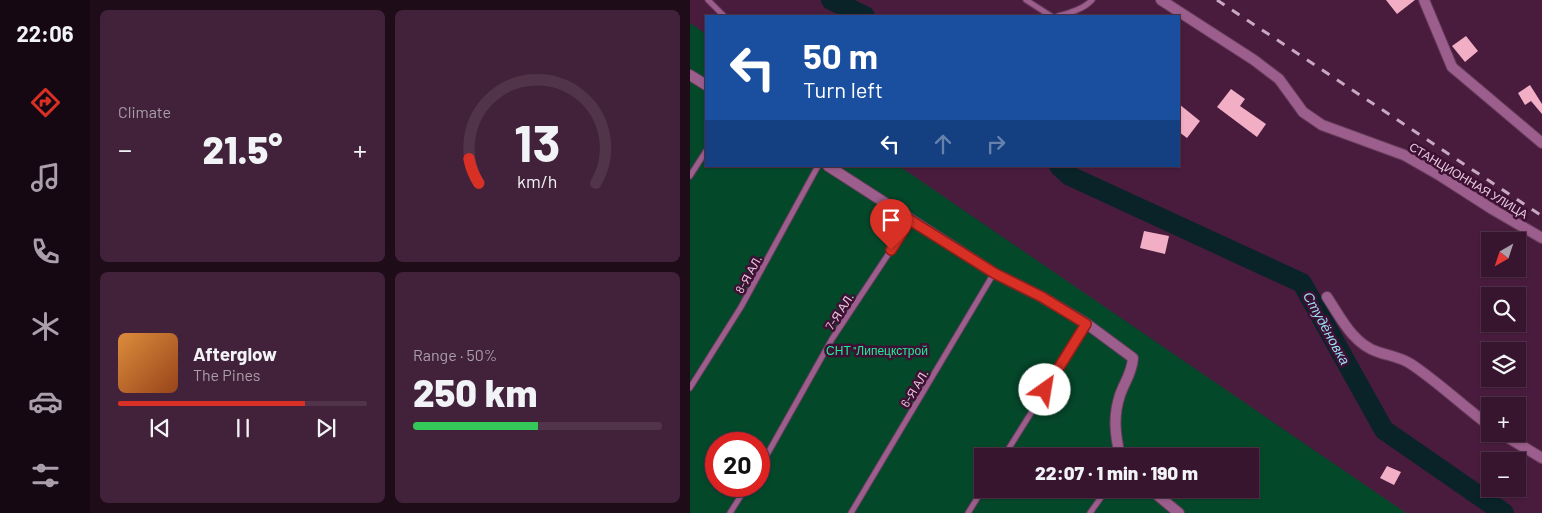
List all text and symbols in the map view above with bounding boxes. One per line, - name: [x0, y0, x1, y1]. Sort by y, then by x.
- text: 22:06: [16, 20, 74, 46]
- text: 50 m: [803, 34, 878, 76]
- icon: left: [720, 35, 785, 100]
- text: Turn left: [803, 76, 883, 102]
- icon: directions: [28, 85, 63, 120]
- text: Climate: [118, 102, 171, 121]
- text: 13: [514, 110, 561, 172]
- text: 21.5°: [202, 126, 283, 172]
- icon: left: [876, 130, 904, 158]
- icon: ahead: [929, 130, 957, 158]
- icon: right: [982, 130, 1010, 158]
- text: −: [118, 132, 132, 166]
- text: +: [353, 132, 367, 166]
- street label: СТАНЦИОННАЯ УЛИЦА: [1407, 139, 1531, 222]
- icon: music: [28, 160, 63, 195]
- text: km/h: [517, 170, 558, 192]
- pin: [870, 199, 912, 250]
- icon: arrive: [877, 206, 905, 234]
- north arrow: [1481, 232, 1526, 278]
- map controls: [1481, 232, 1526, 497]
- icon: phone: [28, 234, 63, 269]
- street label: 8-Я АЛ.: [732, 252, 764, 296]
- button: search: [1481, 287, 1526, 332]
- water label: Студёновка: [1300, 288, 1354, 368]
- street label: 7-Я АЛ.: [822, 290, 856, 332]
- icon: climate: [28, 309, 63, 344]
- text: Afterglow: [193, 342, 277, 365]
- button: layers: [1481, 342, 1526, 387]
- park label: СНТ "Липецкстрой: [826, 343, 928, 358]
- text: Range · 50%: [413, 345, 497, 364]
- position arrow: [1018, 363, 1070, 415]
- text: The Pines: [193, 365, 261, 384]
- street label: 6-Я АЛ.: [897, 367, 931, 409]
- text: 250 km: [413, 369, 537, 415]
- icon: car: [28, 384, 63, 419]
- button: +: [1481, 397, 1526, 442]
- icon: previous: [146, 414, 174, 442]
- icon: pause: [229, 414, 257, 442]
- icon: next: [312, 414, 340, 442]
- speed limit sign: 20: [705, 432, 770, 497]
- button: −: [1481, 452, 1526, 497]
- icon: filters: [28, 458, 63, 493]
- text: 22:07 · 1 min · 190 m: [1035, 461, 1198, 484]

